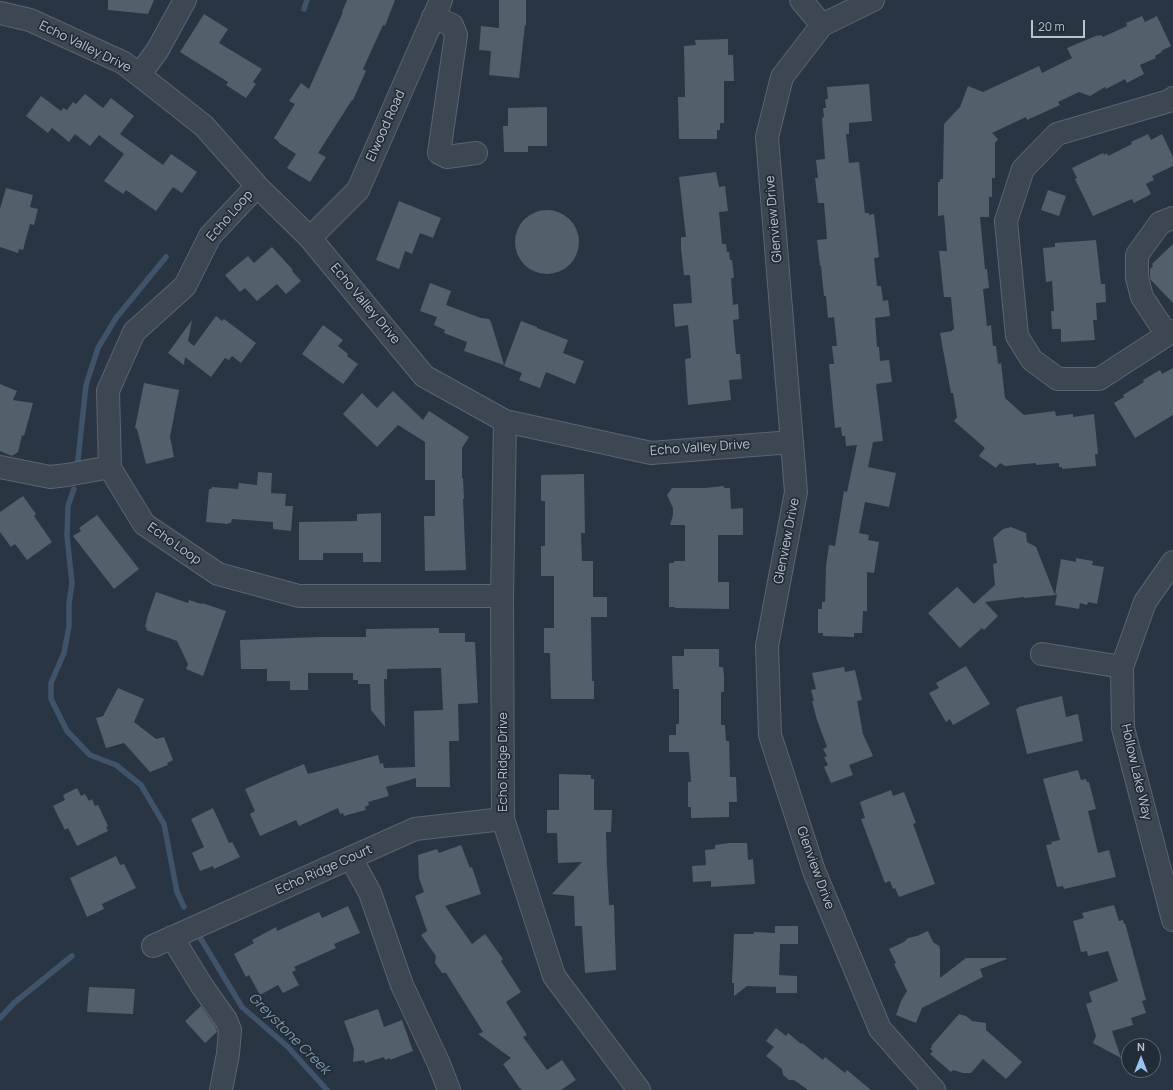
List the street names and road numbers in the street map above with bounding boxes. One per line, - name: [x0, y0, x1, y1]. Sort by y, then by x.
- street label: Echo Valley Drive: [36, 18, 134, 76]
- street label: Elwood Road: [363, 88, 409, 164]
- street label: Glenview Drive: [762, 175, 786, 263]
- street label: Echo Loop: [204, 187, 256, 245]
- street label: Echo Valley Drive: [327, 260, 403, 348]
- street label: Echo Valley Drive: [649, 437, 751, 459]
- street label: Glenview Drive: [771, 497, 803, 585]
- street label: Echo Loop: [144, 520, 204, 568]
- street label: Echo Ridge Drive: [495, 712, 511, 812]
- street label: Hollow Lake Way: [1117, 722, 1155, 822]
- street label: Glenview Drive: [793, 824, 837, 912]
- street label: Echo Ridge Court: [273, 842, 375, 898]

